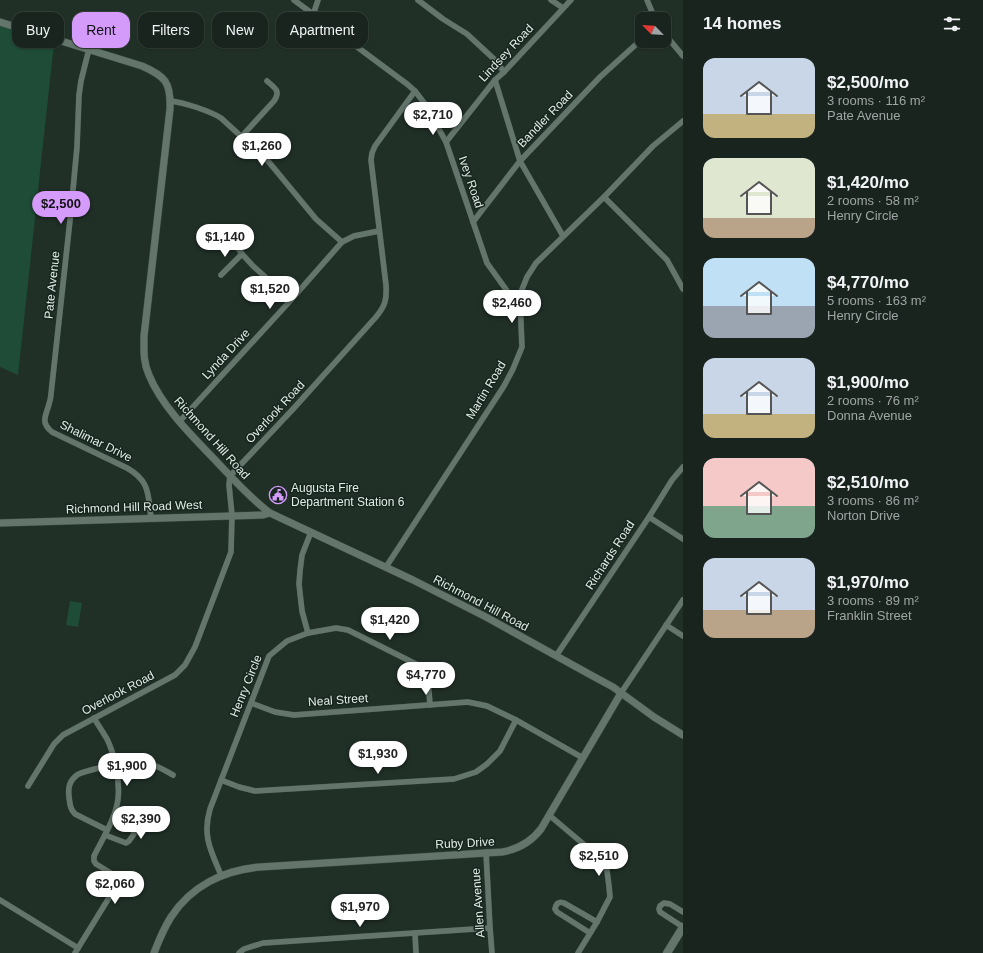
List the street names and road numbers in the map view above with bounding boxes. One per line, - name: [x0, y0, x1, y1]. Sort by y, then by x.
- street label: Lindsey Road: [476, 21, 536, 85]
- street label: Bandler Road: [514, 88, 576, 150]
- street label: Ivey Road: [456, 154, 486, 210]
- street label: Pate Avenue: [41, 250, 63, 319]
- street label: Lynda Drive: [199, 326, 253, 382]
- street label: Martin Road: [463, 358, 509, 422]
- street label: Overlook Road: [243, 378, 307, 446]
- street label: Richmond Hill Road: [171, 394, 253, 482]
- street label: Shalimar Drive: [58, 417, 135, 465]
- street label: Richmond Hill Road West: [66, 498, 203, 516]
- street label: Richards Road: [583, 518, 637, 592]
- street label: Richmond Hill Road: [431, 572, 531, 634]
- street label: Henry Circle: [227, 652, 265, 719]
- street label: Overlook Road: [79, 668, 157, 718]
- street label: Neal Street: [308, 691, 369, 709]
- street label: Ruby Drive: [435, 834, 495, 852]
- street label: Allen Avenue: [469, 867, 487, 938]

